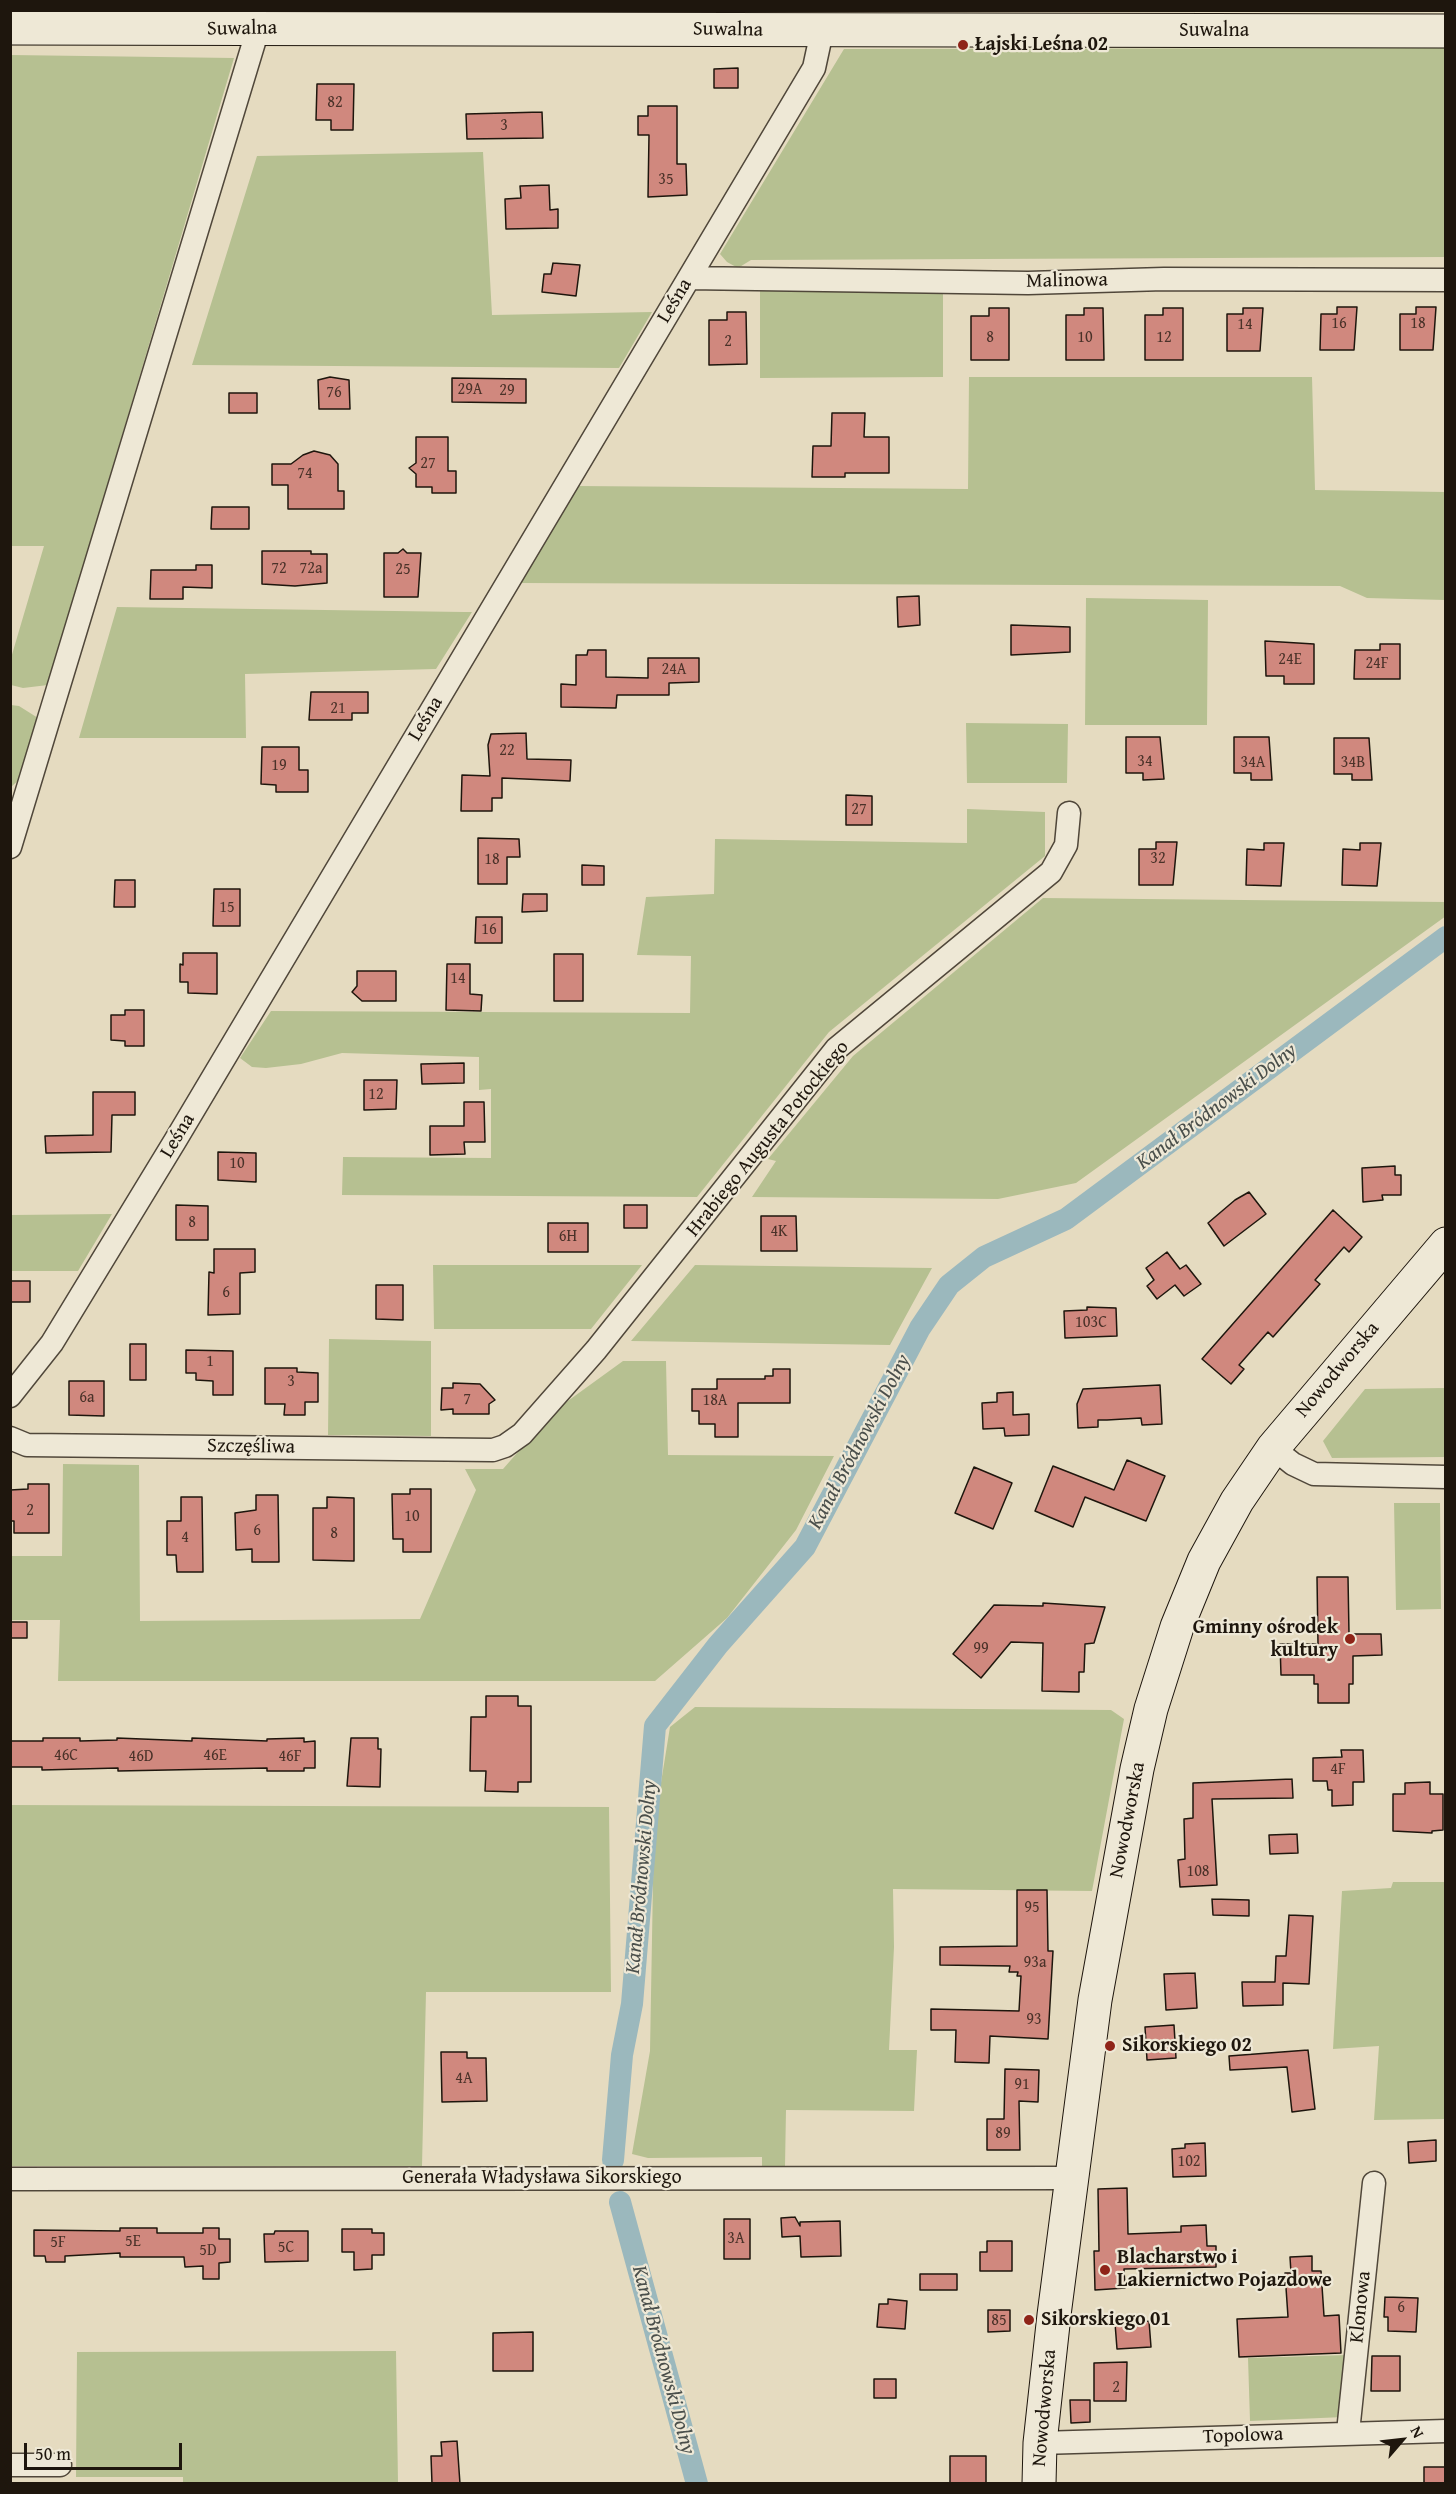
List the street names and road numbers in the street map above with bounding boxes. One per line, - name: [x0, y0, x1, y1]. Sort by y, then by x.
- street label: Suwalna: [207, 16, 277, 42]
- street label: Suwalna: [693, 17, 763, 43]
- street label: Suwalna: [1179, 19, 1249, 43]
- street label: Malinowa: [1026, 268, 1108, 294]
- street label: Leśna: [652, 274, 698, 328]
- street label: Leśna: [403, 692, 449, 746]
- street label: Hrabiego Augusta Potockiego: [681, 1036, 855, 1242]
- street label: Leśna: [155, 1109, 201, 1163]
- street label: Nowodworska: [1291, 1317, 1385, 1423]
- street label: Szczęśliwa: [207, 1434, 295, 1460]
- street label: Nowodworska: [1105, 1760, 1151, 1880]
- street label: Generała Władysława Sikorskiego: [402, 2166, 682, 2190]
- street label: Klonowa: [1345, 2270, 1377, 2344]
- street label: Nowodworska: [1028, 2348, 1062, 2468]
- street label: Topolowa: [1202, 2423, 1284, 2449]

